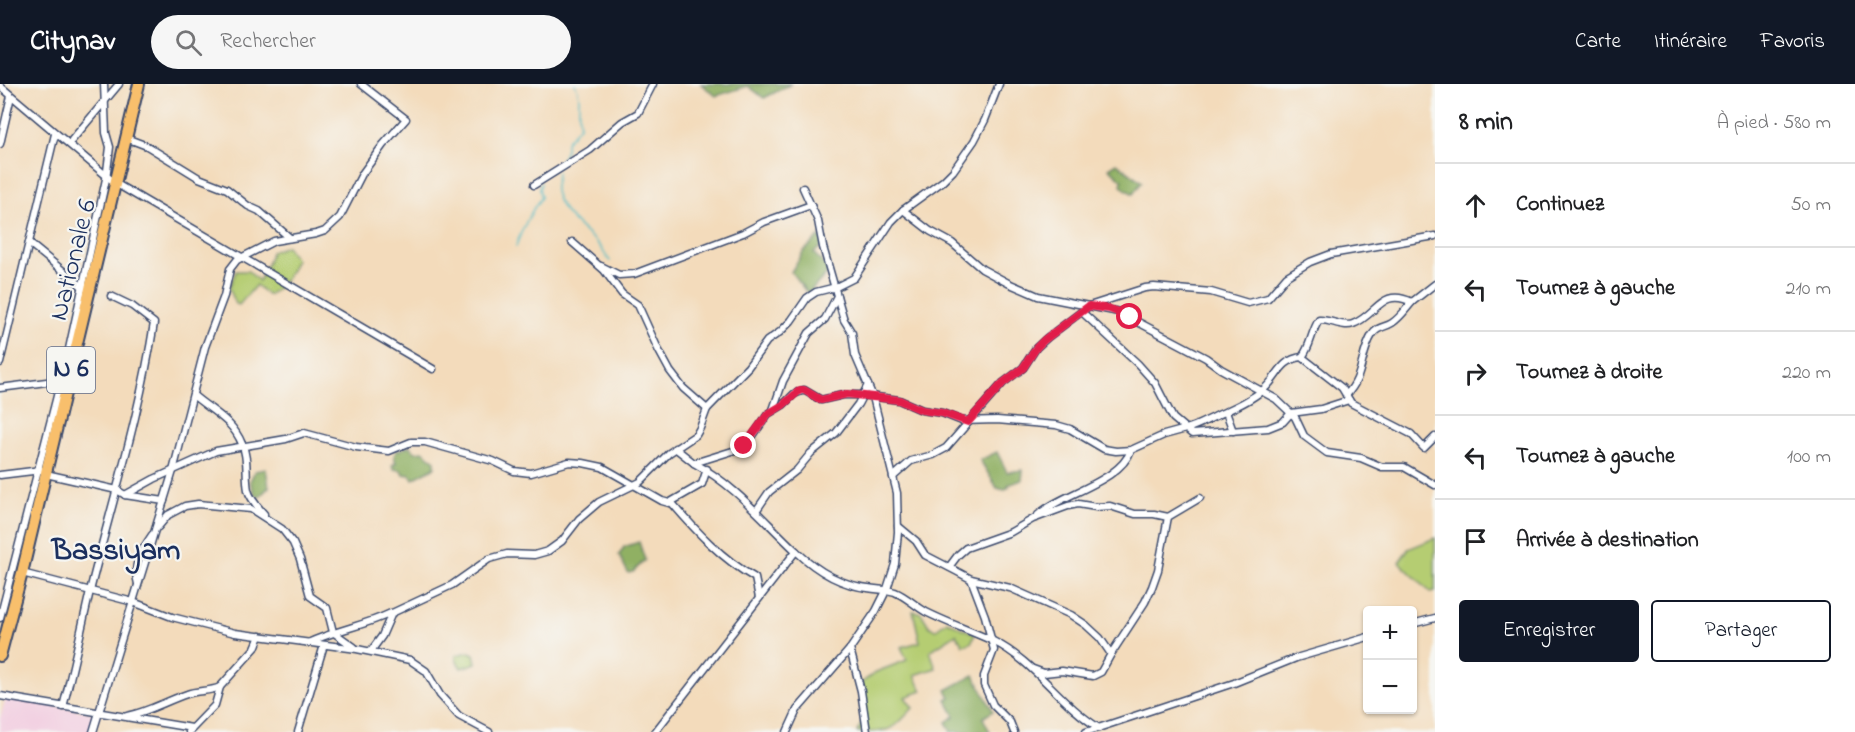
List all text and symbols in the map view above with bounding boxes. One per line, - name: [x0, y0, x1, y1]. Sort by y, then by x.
- search box: [151, 15, 571, 69]
- text: Citynav: [30, 22, 115, 63]
- icon: search: [172, 26, 205, 59]
- text: Rechercher: [220, 26, 316, 58]
- text: Carte: [1575, 27, 1621, 57]
- text: Itinéraire: [1654, 27, 1727, 57]
- text: Favoris: [1760, 27, 1825, 57]
- text: 8 min: [1459, 104, 1513, 142]
- text: À pied · 580 m: [1717, 109, 1831, 138]
- icon: ahead: [1459, 189, 1492, 222]
- text: Continuez: [1516, 189, 1604, 221]
- text: 50 m: [1790, 191, 1831, 220]
- street label: Nationale 6: [40, 195, 108, 325]
- icon: left: [1459, 273, 1492, 306]
- text: Tournez à gauche: [1516, 273, 1675, 305]
- text: 210 m: [1786, 275, 1831, 304]
- route start: [1116, 303, 1142, 329]
- road number: N 6: [47, 347, 95, 393]
- icon: right: [1459, 357, 1492, 390]
- text: Tournez à droite: [1516, 357, 1662, 389]
- text: 220 m: [1782, 359, 1831, 388]
- route end: [730, 432, 756, 458]
- icon: left: [1459, 441, 1492, 474]
- text: Tournez à gauche: [1516, 441, 1675, 473]
- text: 100 m: [1787, 443, 1831, 472]
- icon: arrive: [1459, 525, 1492, 558]
- text: Arrivée à destination: [1516, 525, 1699, 557]
- district label: Bassiyam: [50, 530, 180, 574]
- button: Enregistrer: [1459, 600, 1639, 662]
- button: Partager: [1651, 600, 1831, 662]
- map controls: [1363, 606, 1417, 714]
- button: +: [1363, 606, 1417, 660]
- button: −: [1363, 660, 1417, 714]

